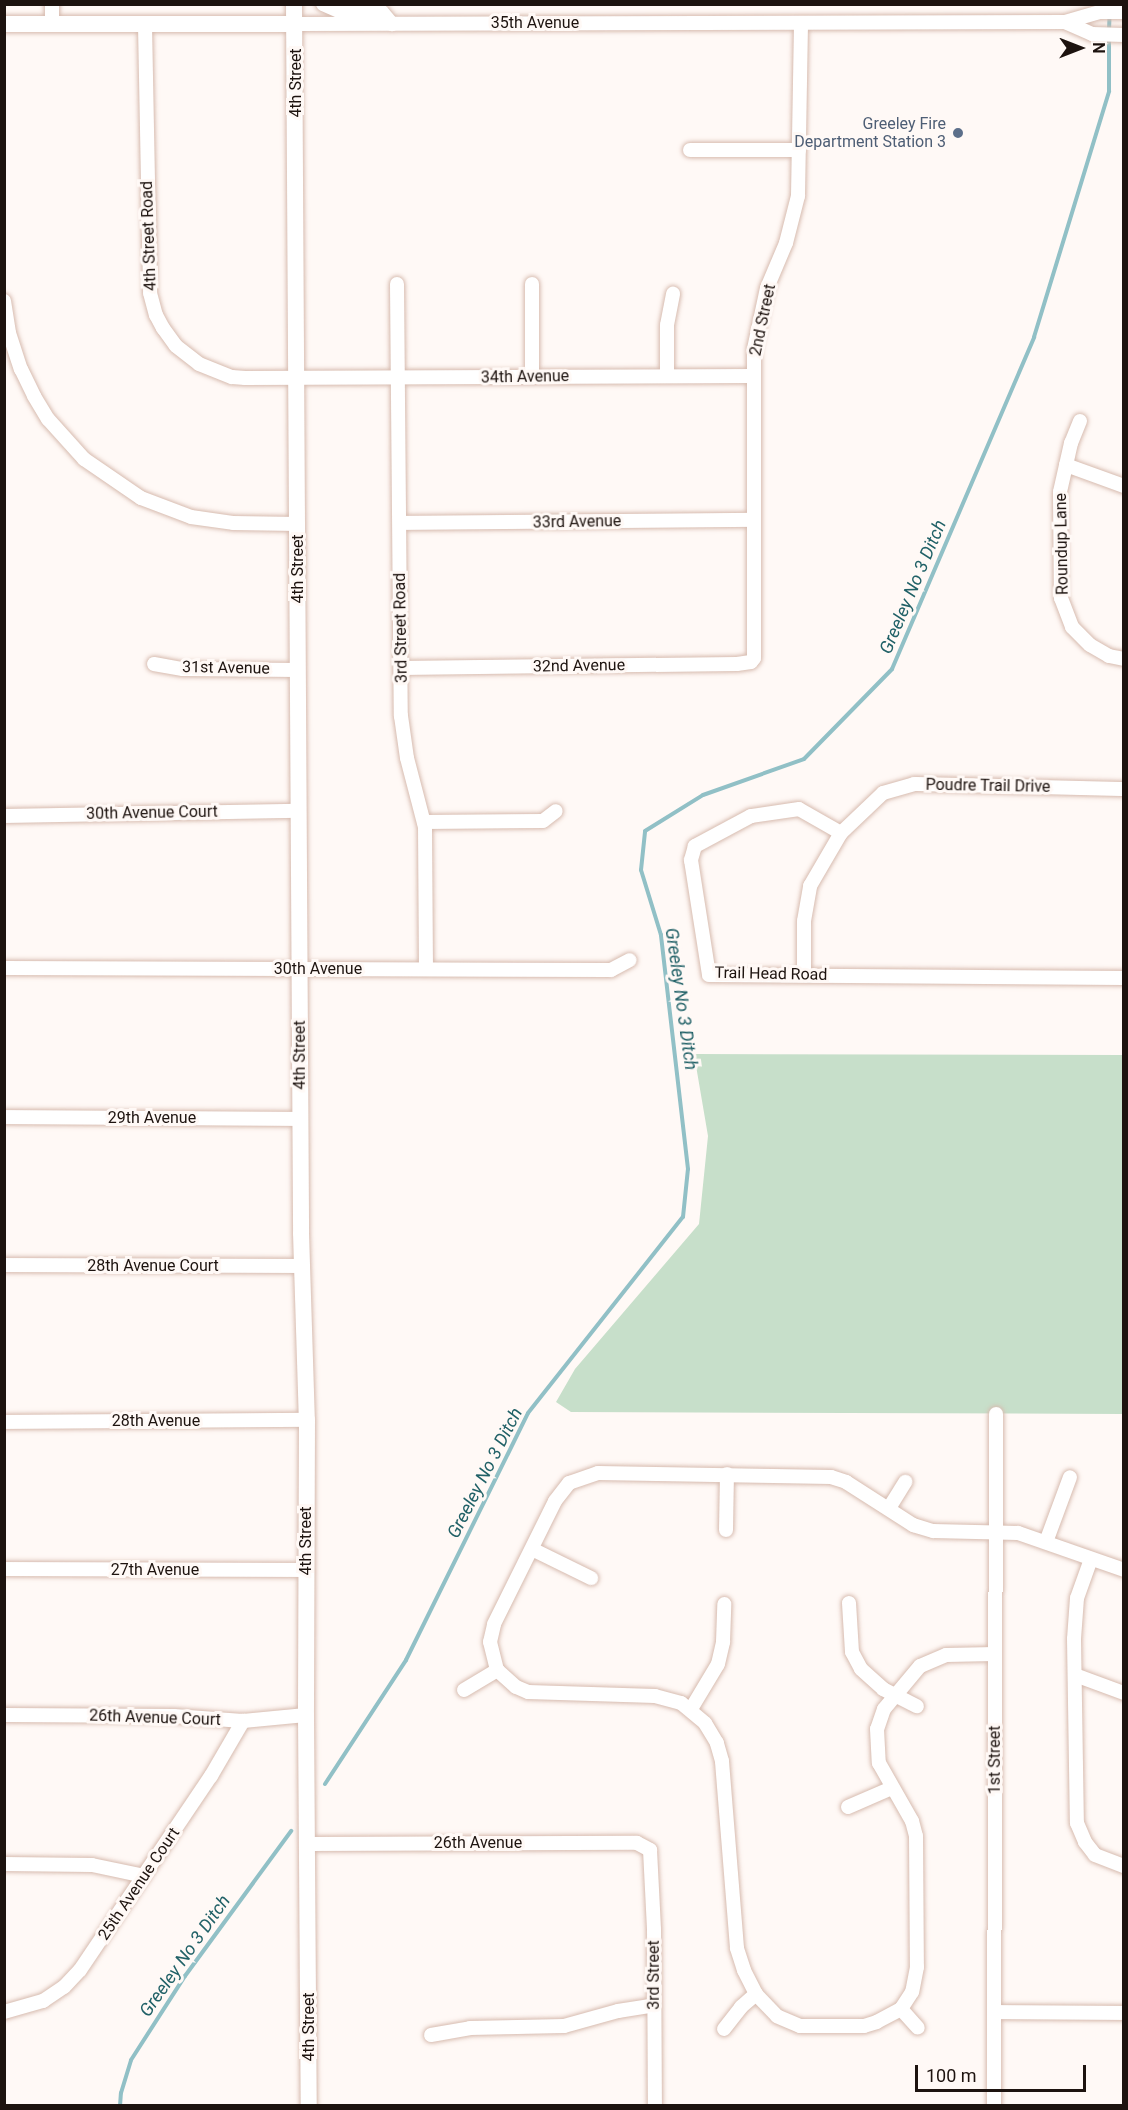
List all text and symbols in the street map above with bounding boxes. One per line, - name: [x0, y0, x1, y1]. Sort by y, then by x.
- street label: 35th Avenue: [491, 13, 579, 33]
- north arrow: [1050, 18, 1110, 78]
- text: N: [1089, 42, 1108, 54]
- street label: 4th Street: [286, 48, 306, 118]
- place label: Greeley Fire Department Station 3: [794, 114, 946, 152]
- marker: Greeley Fire Department Station 3: [951, 126, 965, 140]
- street label: 4th Street Road: [137, 181, 161, 291]
- street label: 2nd Street: [746, 282, 780, 358]
- street label: 34th Avenue: [481, 367, 569, 387]
- street label: Roundup Lane: [1052, 493, 1072, 595]
- street label: 33rd Avenue: [533, 512, 621, 532]
- water label: Greeley No 3 Ditch: [875, 517, 951, 657]
- street label: 4th Street: [288, 534, 308, 604]
- street label: 3rd Street Road: [390, 573, 412, 683]
- street label: 32nd Avenue: [533, 656, 625, 676]
- street label: 31st Avenue: [182, 658, 270, 678]
- street label: Poudre Trail Drive: [925, 775, 1051, 797]
- street label: 30th Avenue Court: [86, 802, 218, 824]
- water label: Greeley No 3 Ditch: [660, 926, 702, 1072]
- street label: 30th Avenue: [274, 959, 362, 979]
- street label: Trail Head Road: [714, 963, 828, 985]
- street label: 4th Street: [290, 1020, 310, 1090]
- street label: 29th Avenue: [108, 1108, 196, 1128]
- street label: 28th Avenue Court: [87, 1256, 219, 1276]
- water label: Greeley No 3 Ditch: [443, 1404, 527, 1542]
- street label: 28th Avenue: [112, 1411, 200, 1431]
- street label: 4th Street: [296, 1506, 316, 1576]
- street label: 27th Avenue: [111, 1560, 199, 1580]
- street label: 26th Avenue Court: [89, 1706, 221, 1730]
- street label: 1st Street: [985, 1726, 1005, 1794]
- street label: 25th Avenue Court: [94, 1824, 184, 1944]
- street label: 26th Avenue: [434, 1833, 522, 1853]
- water label: Greeley No 3 Ditch: [135, 1891, 235, 2021]
- street label: 3rd Street: [644, 1940, 664, 2010]
- street label: 4th Street: [299, 1992, 319, 2062]
- scale bar: [918, 2053, 1089, 2091]
- text: 100 m: [926, 2065, 977, 2086]

